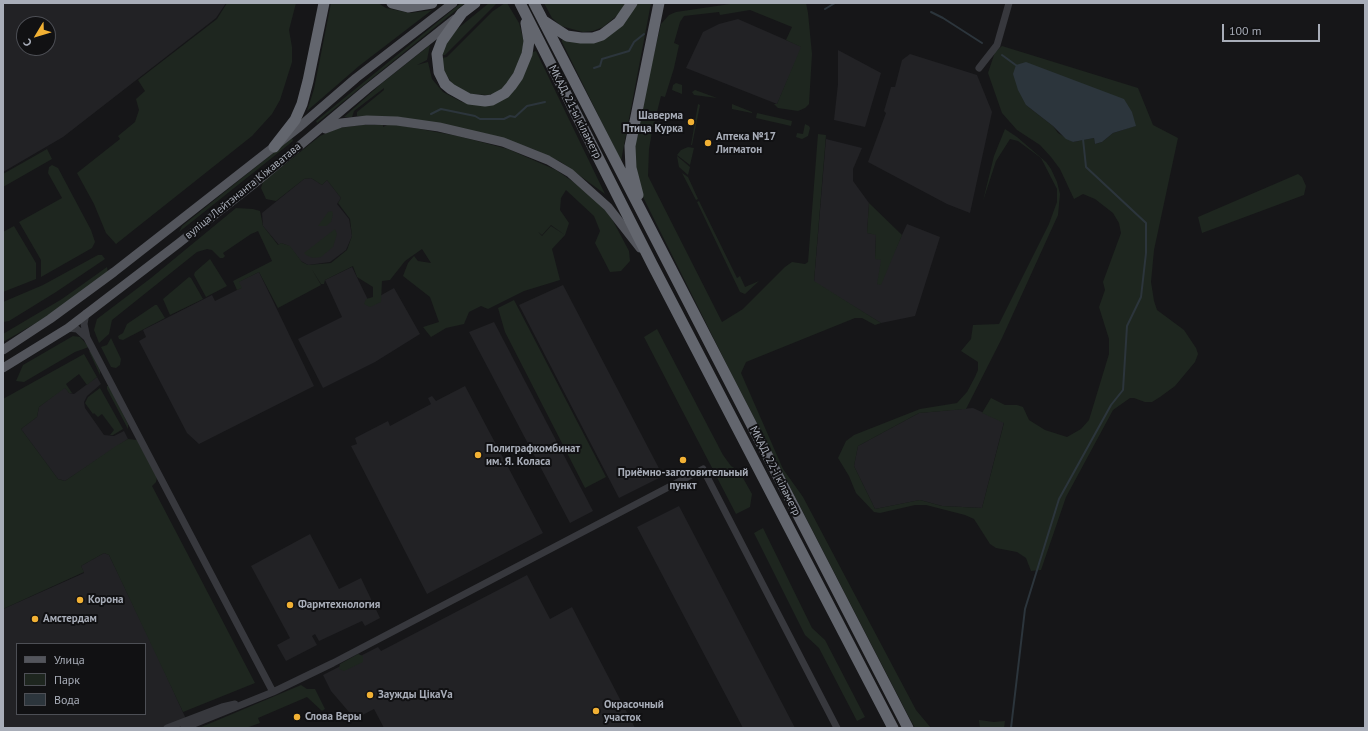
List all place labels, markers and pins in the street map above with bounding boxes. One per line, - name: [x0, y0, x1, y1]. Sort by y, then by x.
- place label: Шаверма Птица Курка: [622, 109, 683, 135]
- marker: Шаверма Птица Курка: [686, 117, 696, 127]
- place label: Аптека №17 Лигматон: [716, 130, 776, 156]
- marker: Аптека №17 Лигматон: [703, 138, 713, 148]
- place label: Полиграфкомбинат им. Я. Коласа: [486, 442, 580, 468]
- marker: Полиграфкомбинат им. Я. Коласа: [473, 450, 483, 460]
- marker: Приёмно-заготовительный пункт: [678, 455, 688, 465]
- place label: Приёмно-заготовительный пункт: [618, 466, 748, 492]
- place label: Корона: [88, 593, 124, 607]
- marker: Корона: [75, 595, 85, 605]
- place label: Фармтехнология: [298, 598, 380, 612]
- marker: Фармтехнология: [285, 600, 295, 610]
- place label: Амстердам: [43, 612, 97, 626]
- marker: Амстердам: [30, 614, 40, 624]
- place label: Заужды ЦікаVа: [378, 688, 453, 702]
- marker: Заужды ЦікаVа: [365, 690, 375, 700]
- place label: Окрасочный участок: [604, 698, 664, 724]
- marker: Окрасочный участок: [591, 706, 601, 716]
- place label: Слова Веры: [305, 710, 361, 724]
- marker: Слова Веры: [292, 712, 302, 722]

